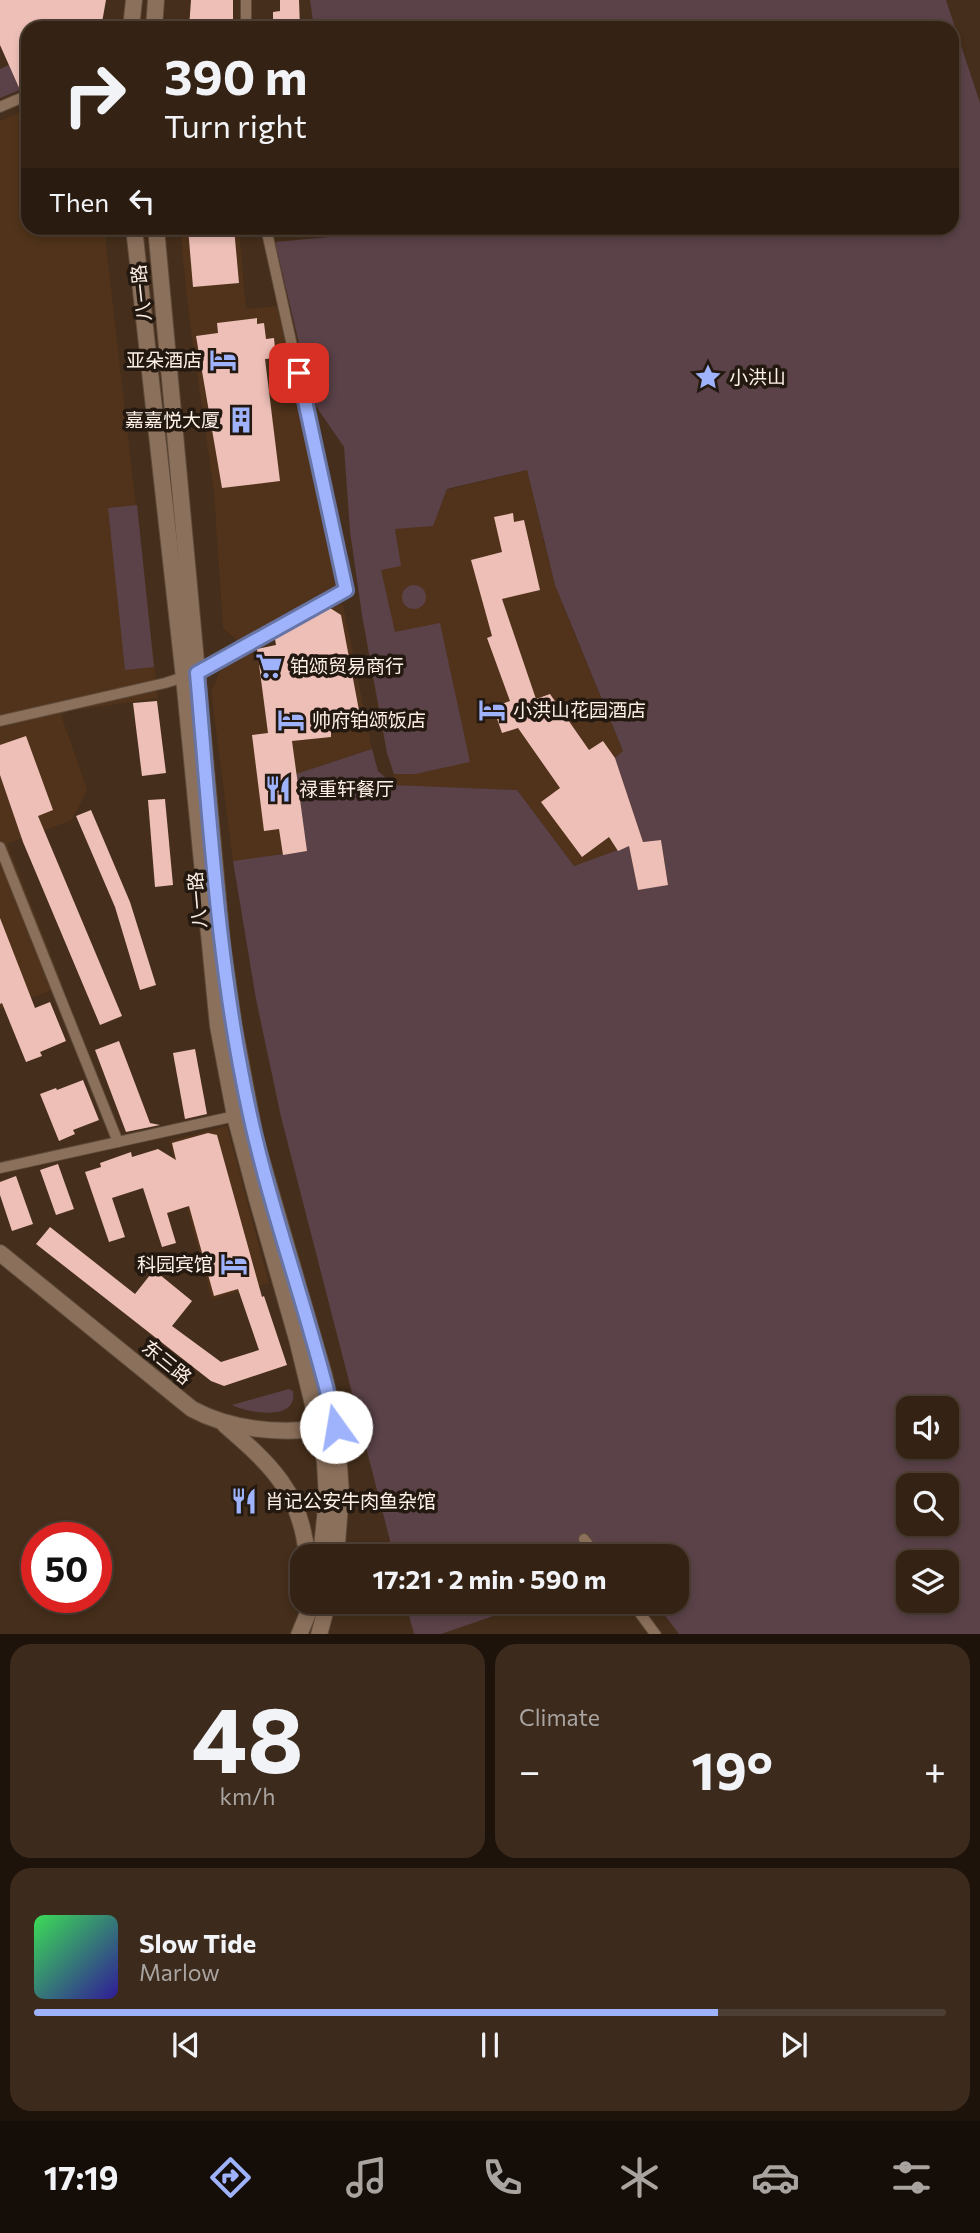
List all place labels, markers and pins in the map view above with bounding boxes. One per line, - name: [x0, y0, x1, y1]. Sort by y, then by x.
- pin: [269, 343, 329, 403]
- hotel icon: 亚朵酒店: [208, 345, 238, 375]
- place label: 亚朵酒店: [126, 348, 202, 371]
- place icon: 小洪山: [693, 362, 723, 392]
- place label: 小洪山: [729, 365, 786, 388]
- building icon: 嘉嘉悦大厦: [226, 405, 256, 435]
- place label: 嘉嘉悦大厦: [125, 408, 220, 431]
- supermarket icon: 铂颂贸易商行: [254, 651, 284, 681]
- place label: 铂颂贸易商行: [290, 654, 404, 677]
- hotel icon: 小洪山花园酒店: [477, 695, 507, 725]
- place label: 小洪山花园酒店: [513, 698, 646, 721]
- hotel icon: 帅府铂颂饭店: [276, 705, 306, 735]
- place label: 帅府铂颂饭店: [312, 708, 426, 731]
- restaurant icon: 禄重轩餐厅: [263, 774, 293, 804]
- place label: 禄重轩餐厅: [299, 777, 394, 800]
- hotel icon: 科园宾馆: [219, 1249, 249, 1279]
- place label: 科园宾馆: [137, 1252, 213, 1275]
- restaurant icon: 肖记公安牛肉鱼杂馆: [229, 1486, 259, 1516]
- place label: 肖记公安牛肉鱼杂馆: [265, 1489, 436, 1512]

